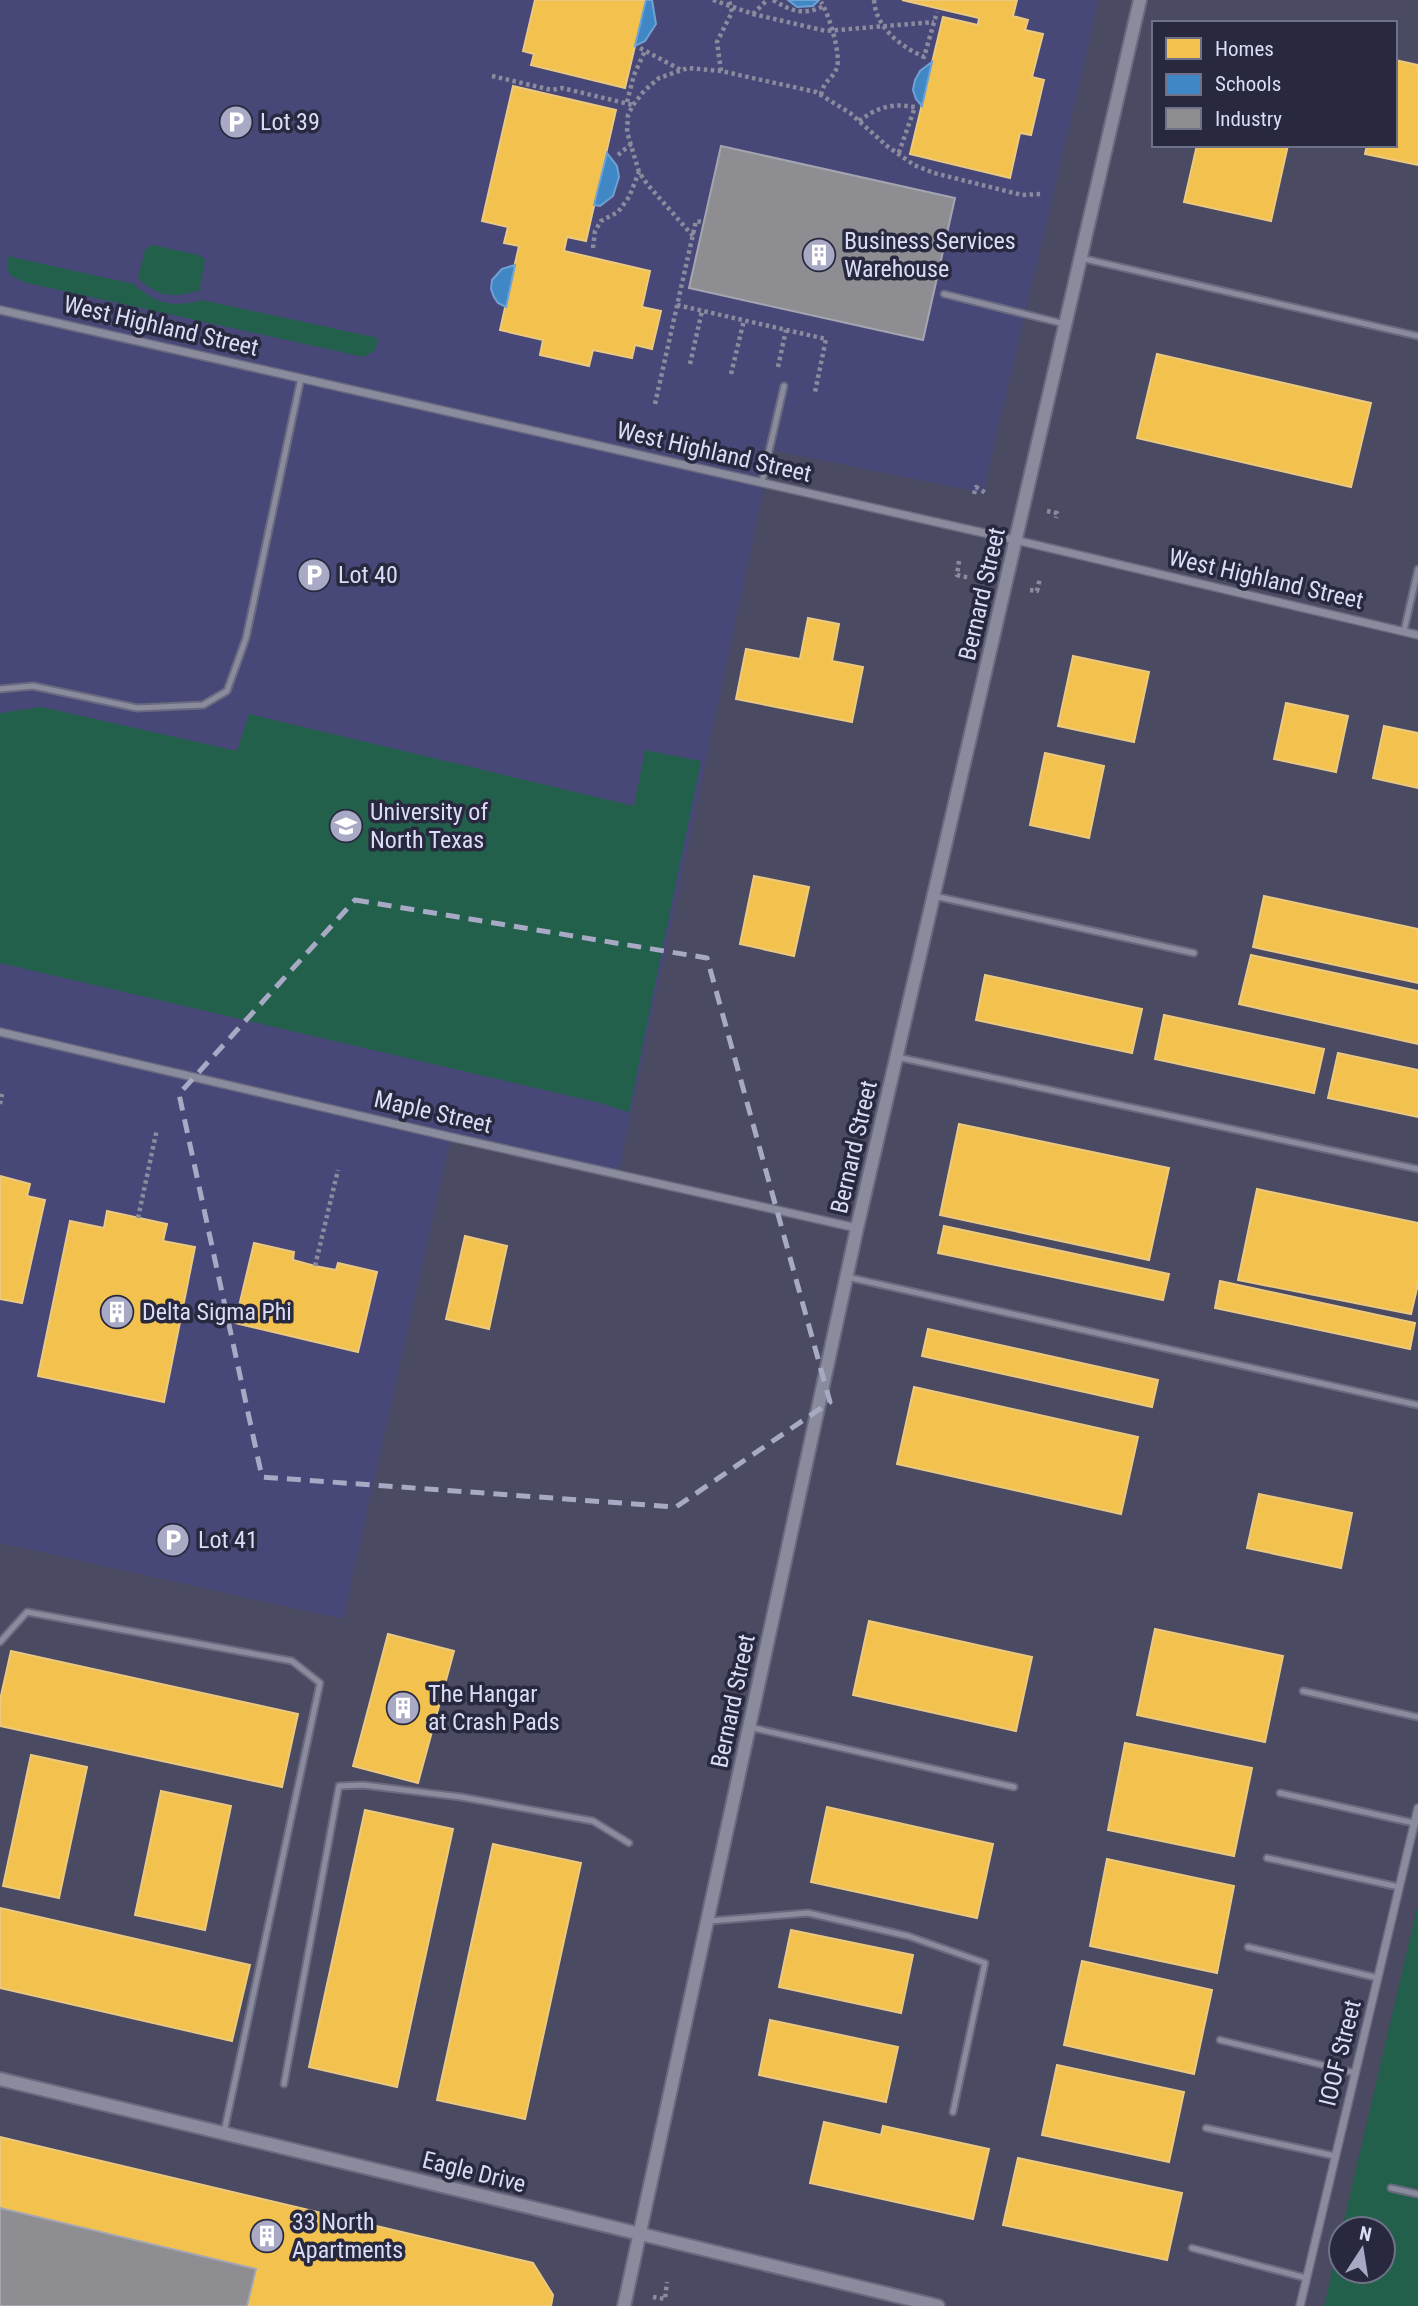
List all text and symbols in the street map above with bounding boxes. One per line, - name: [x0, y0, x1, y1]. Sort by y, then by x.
- legend: [1152, 21, 1397, 147]
- text: Homes: [1215, 37, 1274, 61]
- text: Schools: [1215, 72, 1281, 96]
- parking icon: Lot 39: [217, 103, 255, 141]
- text: Industry: [1215, 107, 1282, 131]
- place label: Lot 39: [260, 108, 320, 136]
- place label: Business Services Warehouse: [844, 227, 1016, 283]
- building icon: Business Services Warehouse: [800, 236, 838, 274]
- street label: West Highland Street: [61, 290, 261, 362]
- street label: West Highland Street: [614, 416, 814, 488]
- street label: Bernard Street: [953, 525, 1011, 663]
- street label: West Highland Street: [1166, 543, 1366, 615]
- parking icon: Lot 40: [295, 556, 333, 594]
- place label: Lot 40: [338, 561, 398, 589]
- place label: University of North Texas: [370, 798, 488, 854]
- school or university icon: University of North Texas: [327, 807, 365, 845]
- street label: Bernard Street: [825, 1078, 883, 1216]
- street label: Maple Street: [371, 1085, 495, 1139]
- building icon: Delta Sigma Phi: [98, 1293, 136, 1331]
- place label: Delta Sigma Phi: [142, 1298, 292, 1326]
- parking icon: Lot 41: [154, 1521, 192, 1559]
- place label: Lot 41: [198, 1526, 258, 1554]
- street label: Bernard Street: [705, 1632, 761, 1770]
- place label: The Hangar at Crash Pads: [428, 1680, 560, 1736]
- building icon: The Hangar at Crash Pads: [384, 1689, 422, 1727]
- street label: IOOF Street: [1313, 1997, 1367, 2109]
- street label: Eagle Drive: [419, 2146, 529, 2198]
- place label: 33 North Apartments: [292, 2208, 403, 2264]
- north arrow: [1327, 2215, 1397, 2285]
- building icon: 33 North Apartments: [248, 2217, 286, 2255]
- text: N: [1357, 2221, 1374, 2246]

